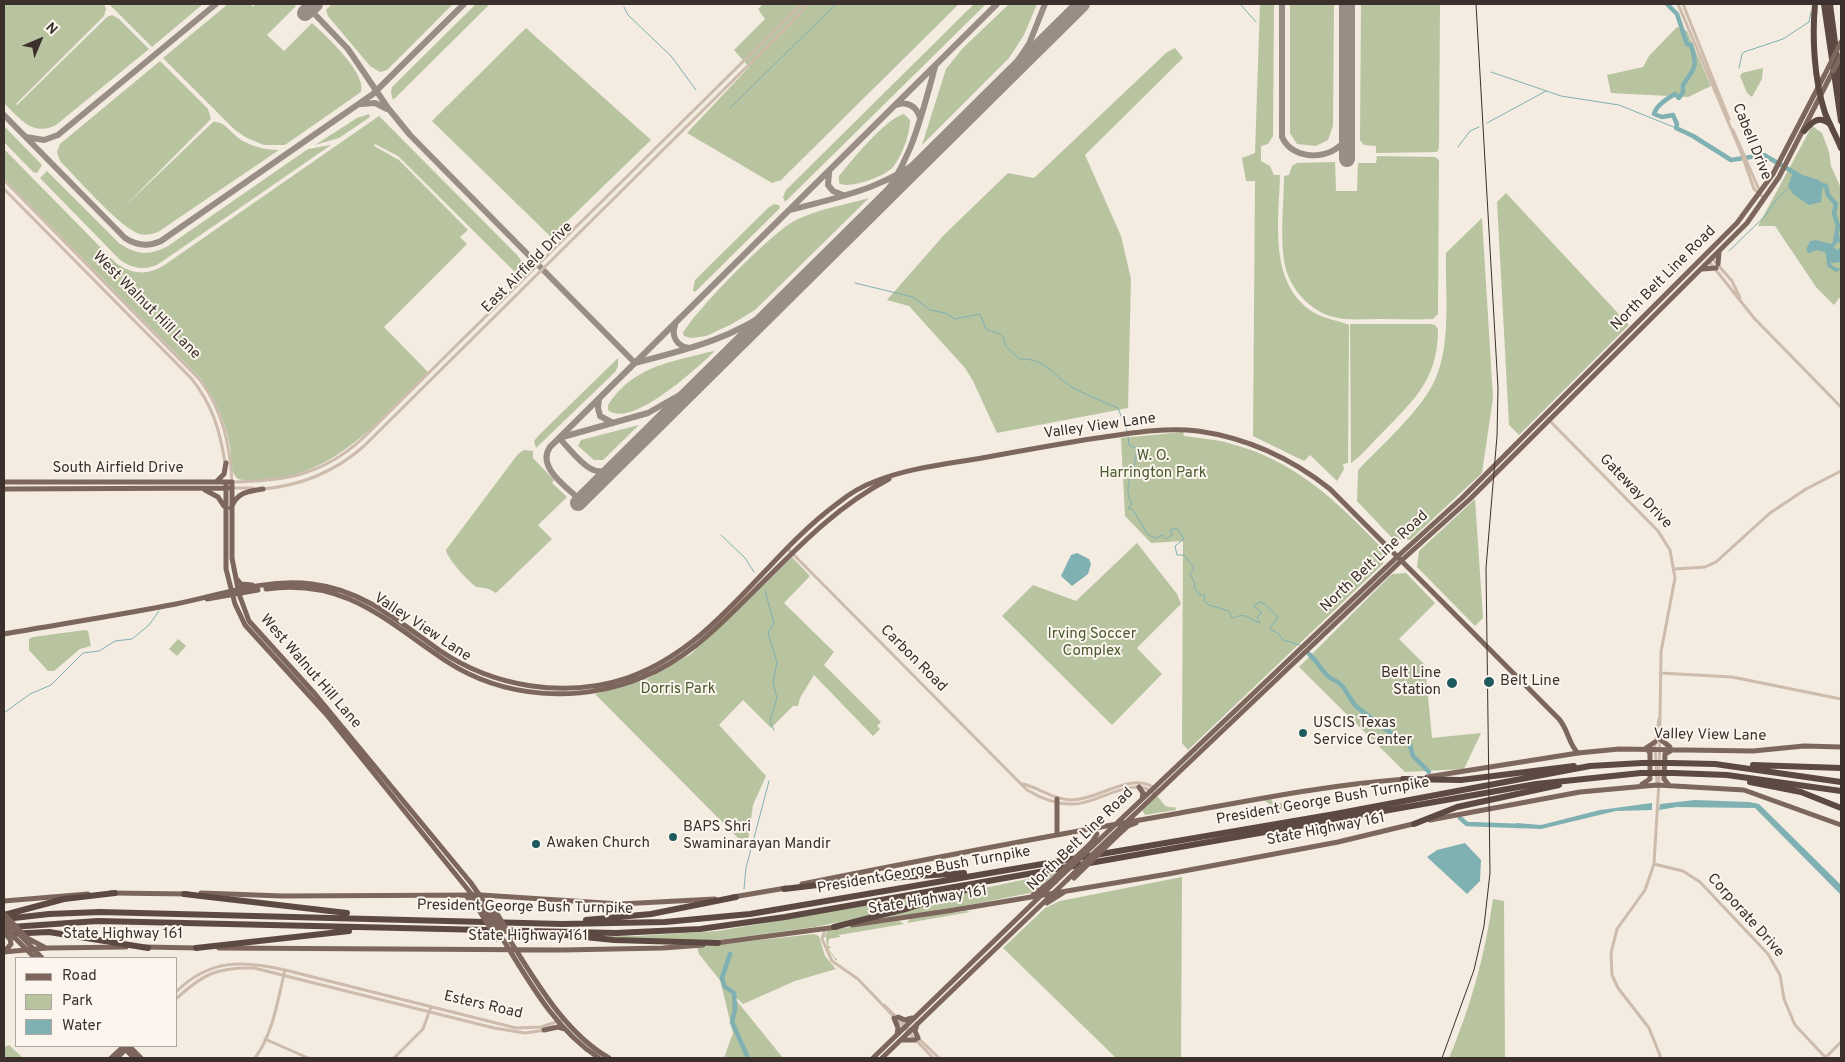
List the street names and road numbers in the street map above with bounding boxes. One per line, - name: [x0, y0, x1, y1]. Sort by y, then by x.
- street label: Cabell Drive: [1727, 101, 1775, 183]
- street label: East Airfield Drive: [479, 219, 577, 317]
- street label: North Belt Line Road: [1608, 223, 1720, 335]
- street label: West Walnut Hill Lane: [88, 248, 204, 364]
- street label: Valley View Lane: [1043, 410, 1157, 444]
- street label: Gateway Drive: [1595, 451, 1675, 533]
- street label: South Airfield Drive: [52, 460, 184, 478]
- street label: North Belt Line Road: [1317, 507, 1433, 617]
- street label: Valley View Lane: [370, 590, 474, 666]
- street label: West Walnut Hill Lane: [256, 611, 364, 733]
- street label: Carbon Road: [876, 622, 950, 696]
- street label: Valley View Lane: [1654, 726, 1766, 746]
- street label: President George Bush Turnpike: [1215, 774, 1431, 830]
- street label: North Belt Line Road: [1024, 785, 1138, 895]
- street label: State Highway 161: [1265, 810, 1387, 850]
- street label: President George Bush Turnpike: [816, 843, 1032, 899]
- street label: Corporate Drive: [1703, 870, 1787, 962]
- street label: State Highway 161: [867, 883, 989, 919]
- street label: President George Bush Turnpike: [417, 897, 633, 919]
- street label: State Highway 161: [63, 926, 183, 944]
- street label: State Highway 161: [468, 928, 588, 946]
- street label: Esters Road: [442, 988, 524, 1024]

